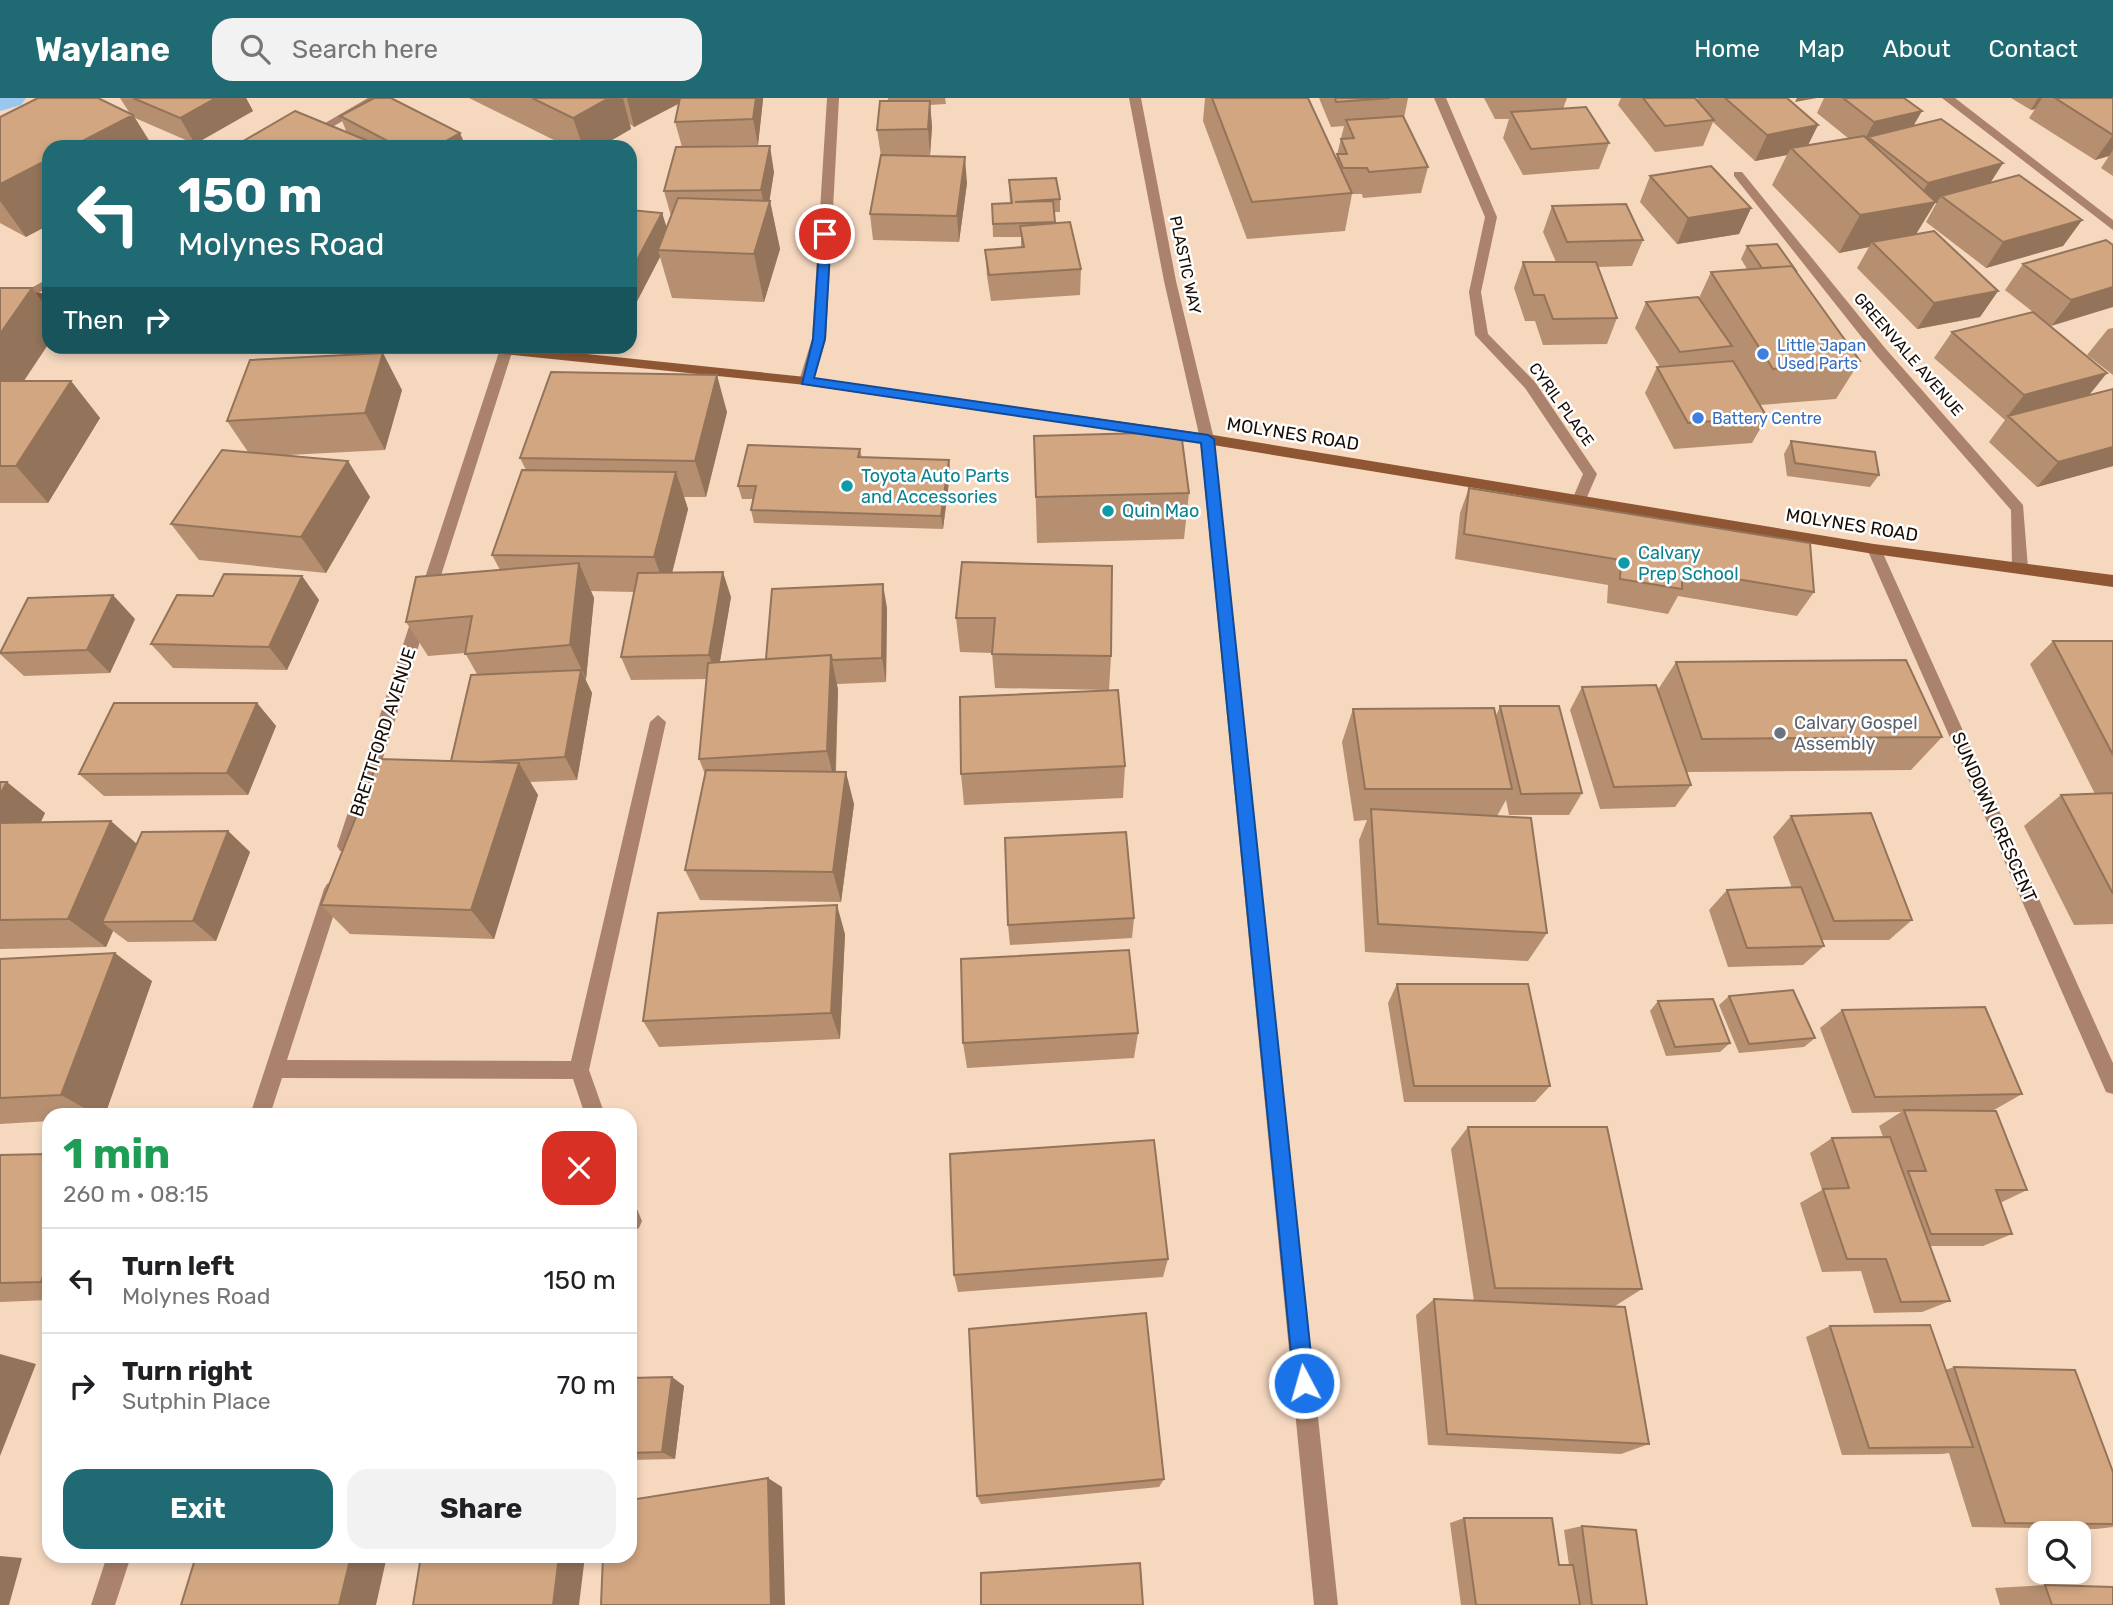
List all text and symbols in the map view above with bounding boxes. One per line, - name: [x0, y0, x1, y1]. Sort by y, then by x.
- search box: [212, 18, 702, 81]
- text: Waylane: [35, 30, 170, 69]
- icon: search: [236, 30, 274, 68]
- text: Search here: [292, 34, 438, 65]
- text: Home: [1694, 35, 1760, 63]
- text: Map: [1798, 35, 1845, 63]
- text: About: [1883, 35, 1951, 63]
- text: Contact: [1989, 35, 2078, 63]
- text: 150 m: [178, 166, 323, 224]
- icon: left: [63, 168, 154, 259]
- pin: [795, 204, 855, 264]
- street label: PLASTIC WAY: [1166, 214, 1205, 316]
- icon: arrive: [806, 215, 844, 253]
- text: Molynes Road: [178, 225, 385, 263]
- street label: GREENVALE AVENUE: [1850, 289, 1967, 420]
- icon: right: [138, 301, 176, 339]
- text: Then: [63, 305, 124, 336]
- place label: Little Japan Used Parts: [1777, 336, 1866, 373]
- marker: Little Japan Used Parts: [1755, 346, 1771, 362]
- street label: CYRIL PLACE: [1525, 359, 1598, 450]
- place label: Battery Centre: [1712, 409, 1822, 428]
- marker: Battery Centre: [1690, 410, 1706, 426]
- street label: MOLYNES ROAD: [1225, 413, 1361, 455]
- place label: Toyota Auto Parts and Accessories: [861, 465, 1009, 508]
- marker: Toyota Auto Parts and Accessories: [839, 478, 855, 494]
- place label: Quin Mao: [1122, 500, 1199, 522]
- marker: Quin Mao: [1100, 503, 1116, 519]
- street label: MOLYNES ROAD: [1784, 504, 1920, 546]
- place label: Calvary Prep School: [1638, 542, 1739, 585]
- marker: Calvary Prep School: [1616, 555, 1632, 571]
- street label: BRETTFORD AVENUE: [345, 645, 421, 819]
- place label: Calvary Gospel Assembly: [1794, 712, 1918, 755]
- marker: Calvary Gospel Assembly: [1772, 725, 1788, 741]
- street label: SUNDOWN CRESCENT: [1947, 729, 2041, 905]
- text: 1 min: [63, 1129, 170, 1179]
- button: close: [542, 1131, 616, 1205]
- text: 260 m · 08:15: [63, 1180, 209, 1208]
- text: Turn left: [122, 1251, 234, 1282]
- icon: left: [63, 1262, 101, 1300]
- text: 150 m: [543, 1265, 616, 1296]
- text: Molynes Road: [122, 1282, 270, 1310]
- position arrow: [1267, 1346, 1341, 1420]
- text: Turn right: [122, 1356, 252, 1387]
- icon: right: [63, 1367, 101, 1405]
- text: 70 m: [557, 1370, 616, 1401]
- text: Sutphin Place: [122, 1387, 271, 1415]
- button: Exit: [63, 1469, 333, 1549]
- button: Share: [347, 1469, 616, 1549]
- map controls: [2028, 1521, 2091, 1584]
- button: search: [2028, 1521, 2091, 1584]

